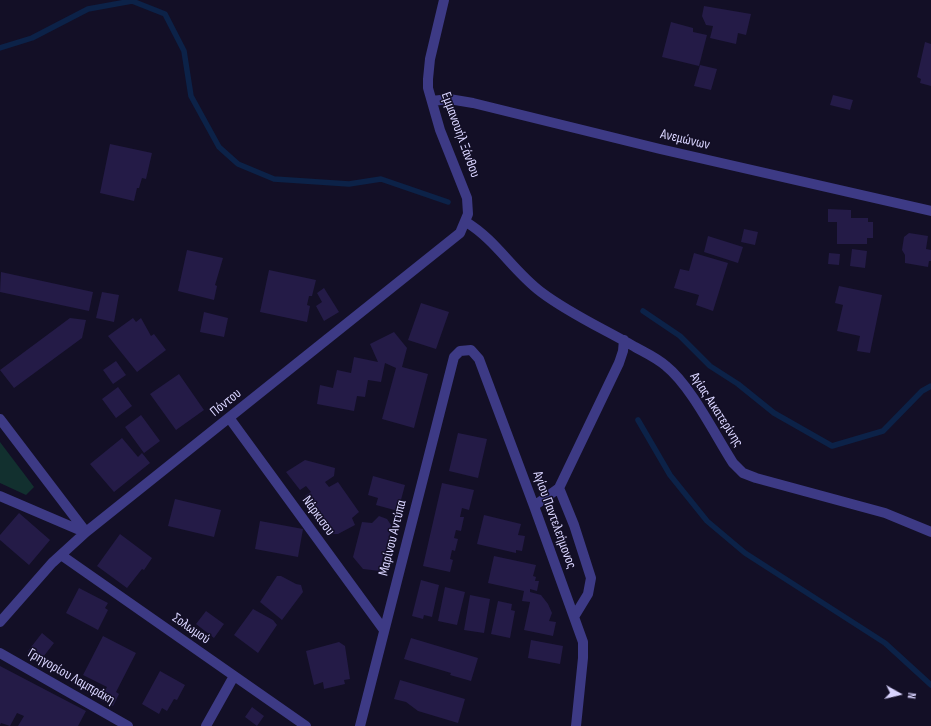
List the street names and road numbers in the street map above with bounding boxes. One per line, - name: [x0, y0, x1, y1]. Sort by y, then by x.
- street label: Εμμανουήλ Ξάνθου: [437, 90, 483, 180]
- street label: Ανεμώνων: [659, 126, 711, 154]
- street label: Αγίας Αικατερίνης: [686, 370, 746, 450]
- street label: Πόντου: [207, 385, 245, 421]
- street label: Αγίου Παντελεήμονος: [529, 469, 579, 571]
- street label: Νάρκισου: [298, 493, 338, 539]
- street label: Μαρίνου Αντύπα: [375, 498, 411, 578]
- street label: Σολωμού: [169, 610, 213, 648]
- street label: Γρηγορίου Λαμπράκη: [24, 645, 118, 709]

